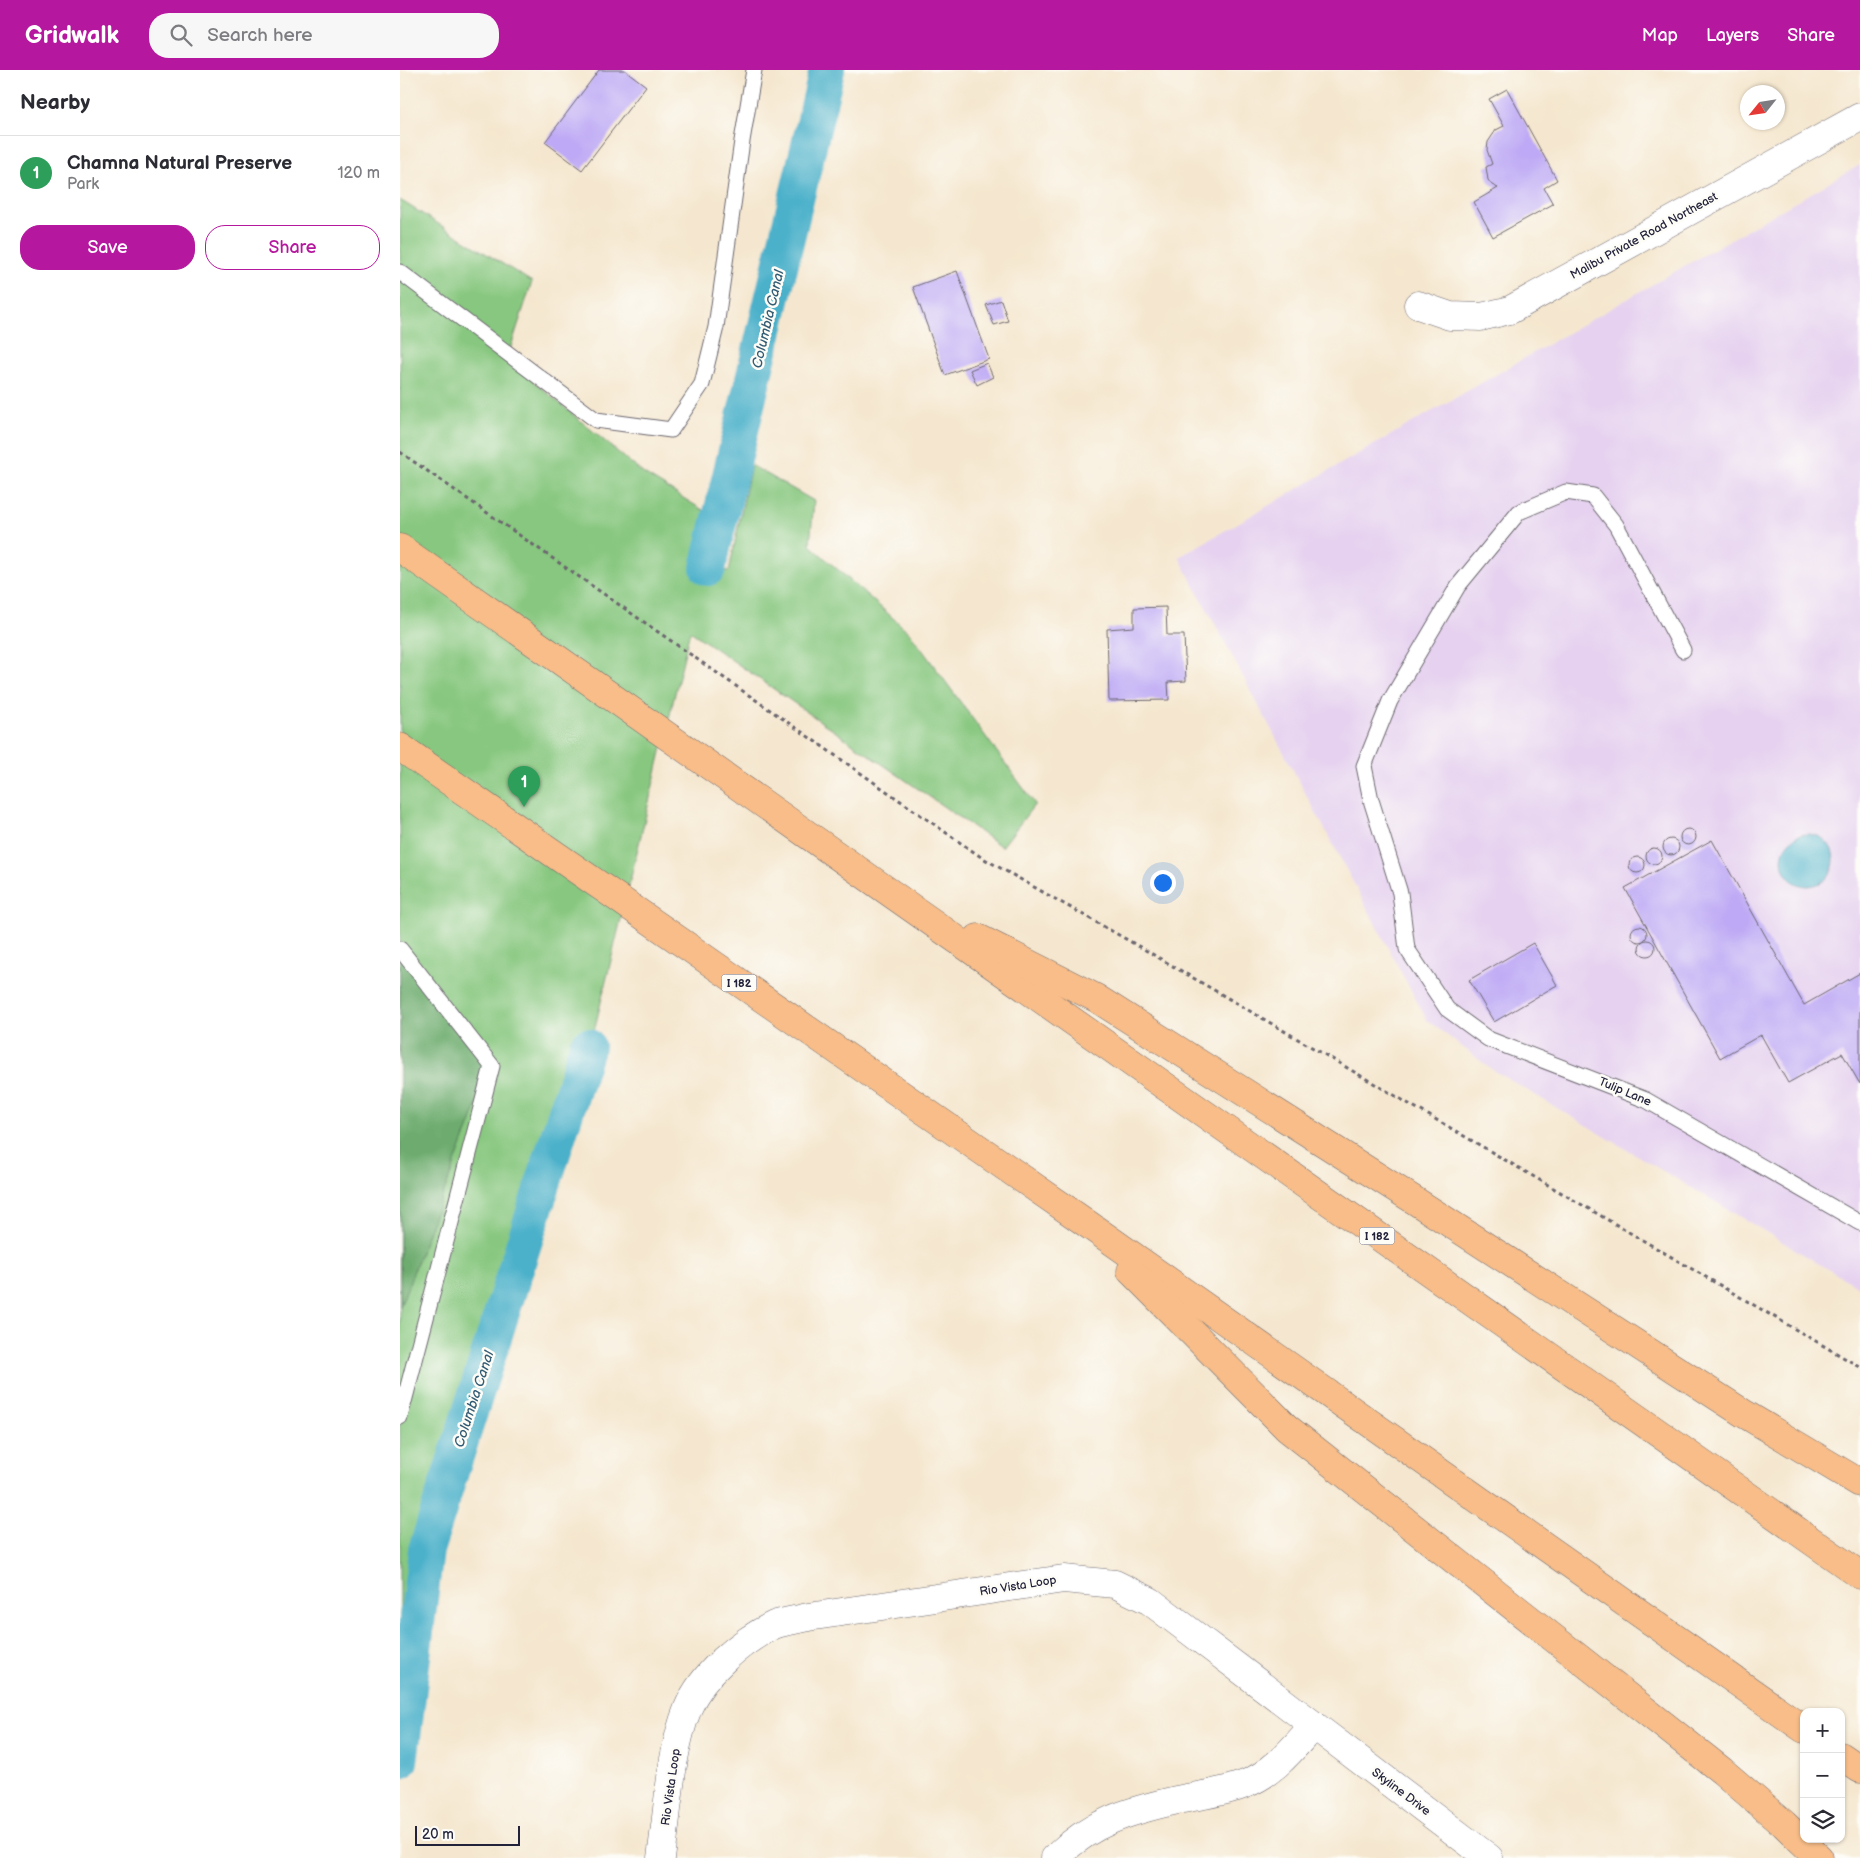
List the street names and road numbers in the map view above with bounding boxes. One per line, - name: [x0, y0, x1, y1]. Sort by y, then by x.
- street label: Malibu Private Road Northeast: [1568, 189, 1720, 283]
- road number: I 182: [722, 974, 756, 991]
- street label: Tulip Lane: [1596, 1074, 1654, 1110]
- road number: I 182: [1360, 1228, 1394, 1244]
- street label: Rio Vista Loop: [978, 1573, 1058, 1599]
- street label: Rio Vista Loop: [658, 1747, 684, 1827]
- street label: Skyline Drive: [1369, 1765, 1433, 1819]

